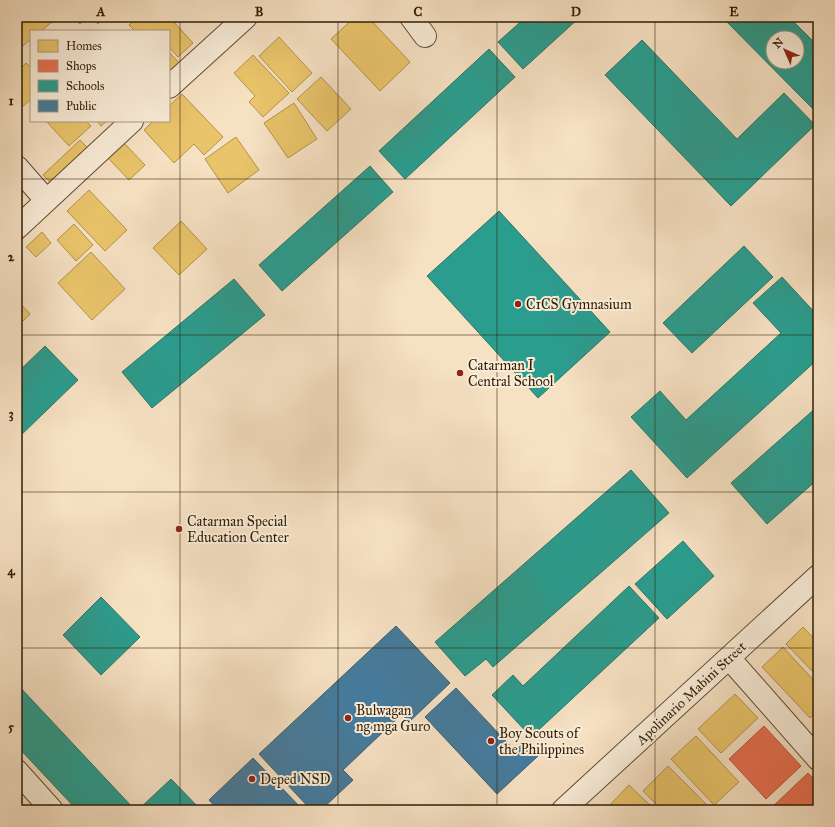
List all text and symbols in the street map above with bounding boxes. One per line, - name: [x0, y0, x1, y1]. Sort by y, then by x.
- text: A: [96, 4, 106, 20]
- text: B: [255, 4, 264, 20]
- text: C: [414, 4, 423, 20]
- text: D: [571, 4, 581, 20]
- text: E: [729, 4, 739, 20]
- legend: [30, 30, 170, 122]
- north arrow: [765, 30, 805, 70]
- text: N: [770, 35, 787, 51]
- text: Homes: [66, 39, 102, 53]
- text: Shops: [66, 59, 96, 73]
- text: Schools: [66, 79, 104, 93]
- text: 1: [8, 93, 14, 109]
- text: Public: [66, 99, 97, 113]
- text: 2: [8, 249, 15, 265]
- place label: C1CS Gymnasium: [526, 296, 632, 313]
- marker: C1CS Gymnasium: [513, 299, 523, 309]
- place label: Catarman I Central School: [468, 357, 554, 390]
- marker: Catarman I Central School: [455, 368, 465, 378]
- text: 3: [8, 406, 14, 422]
- place label: Catarman Special Education Center: [187, 513, 289, 546]
- marker: Catarman Special Education Center: [174, 524, 184, 534]
- text: 4: [7, 563, 15, 579]
- street label: Apolinario Mabini Street: [632, 638, 750, 749]
- place label: Bulwagan ng mga Guro: [356, 702, 430, 735]
- marker: Bulwagan ng mga Guro: [343, 713, 353, 723]
- text: 5: [8, 719, 15, 735]
- place label: Boy Scouts of the Philippines: [499, 725, 584, 758]
- marker: Boy Scouts of the Philippines: [486, 736, 496, 746]
- place label: Deped NSD: [260, 771, 331, 788]
- marker: Deped NSD: [247, 774, 257, 784]

